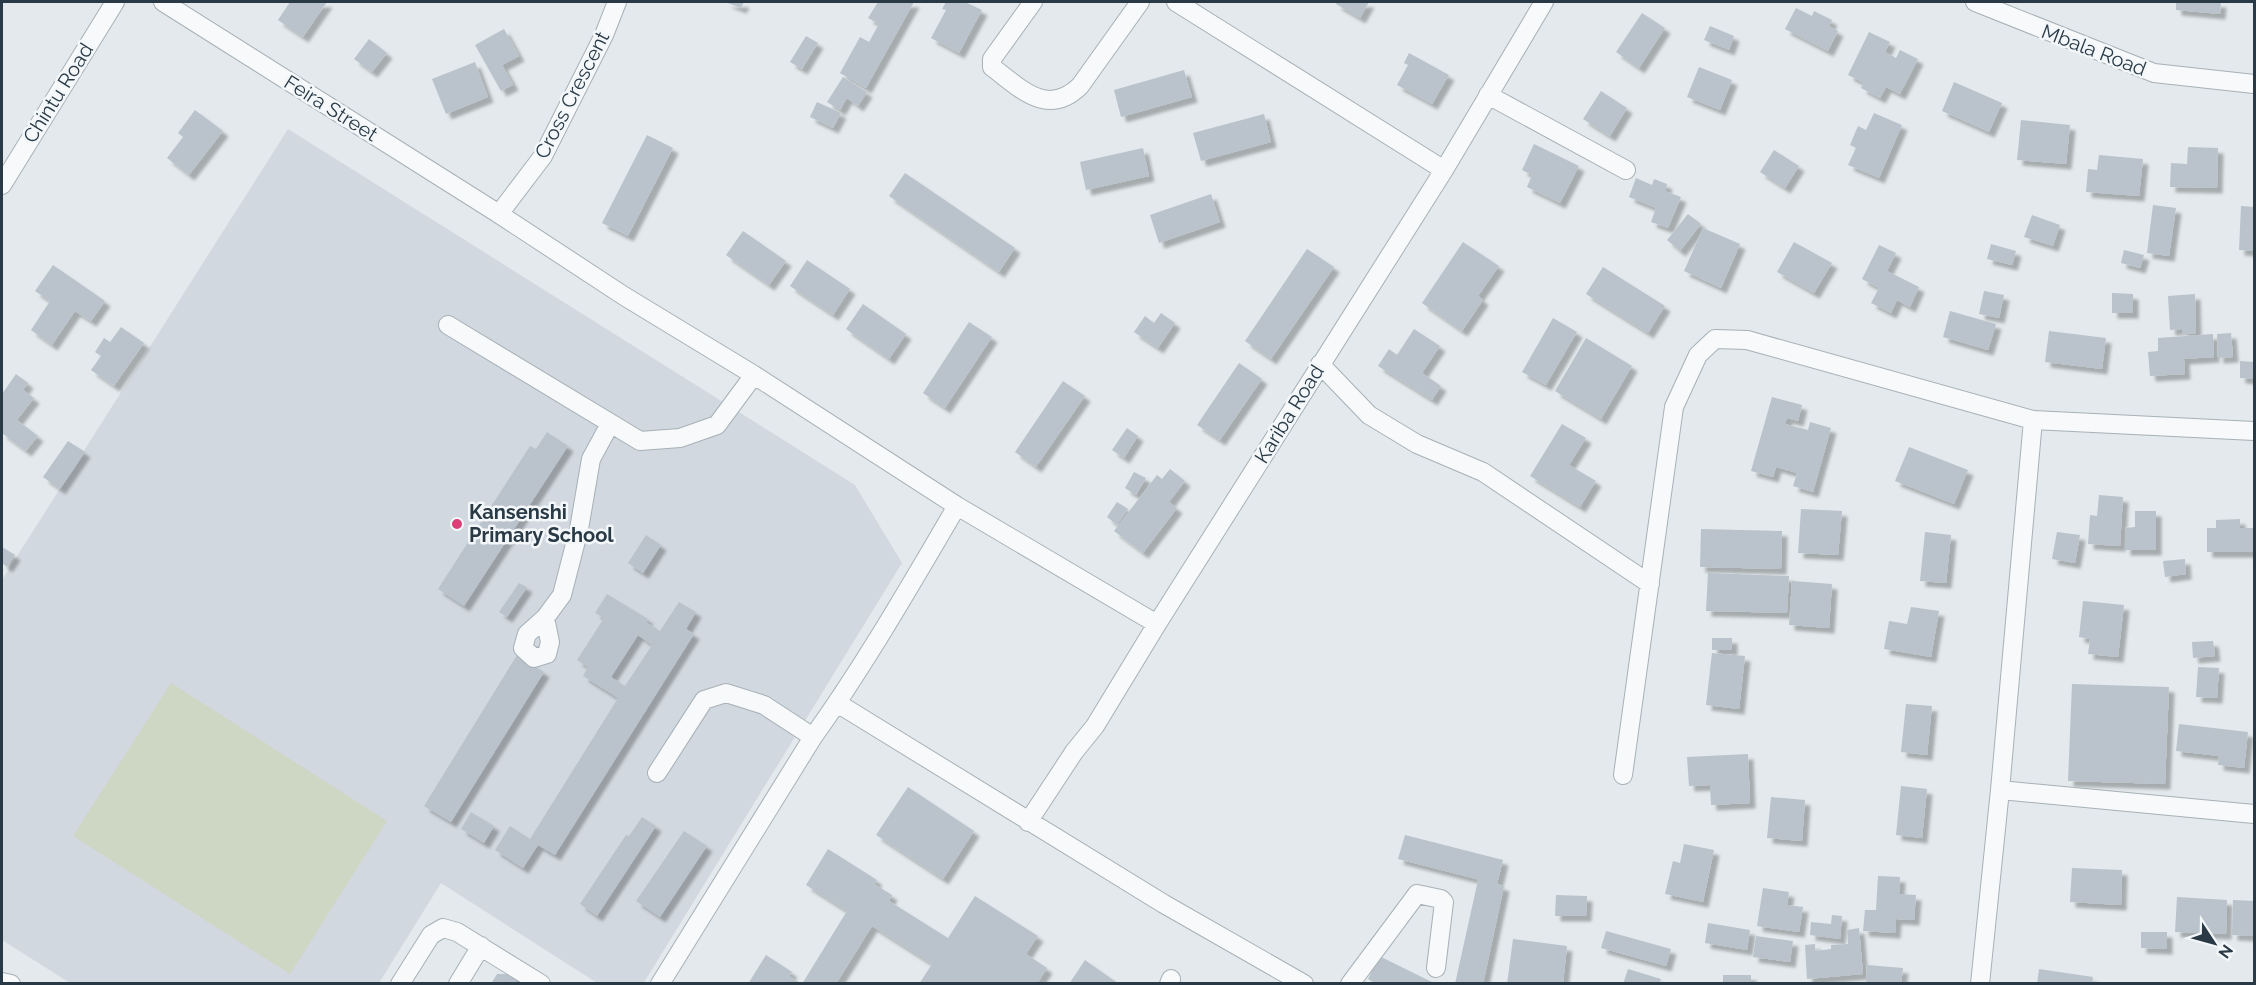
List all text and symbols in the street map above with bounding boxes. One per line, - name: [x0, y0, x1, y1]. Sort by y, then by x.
- street label: Mbala Road: [2038, 19, 2150, 81]
- street label: Cross Crescent: [530, 27, 614, 163]
- street label: Chintu Road: [18, 39, 98, 147]
- street label: Feira Street: [280, 70, 382, 146]
- street label: Kariba Road: [1249, 360, 1329, 468]
- place label: Kansenshi Primary School: [469, 500, 614, 547]
- marker: Kansenshi Primary School: [450, 517, 464, 531]
- north arrow: [2184, 913, 2244, 973]
- text: N: [2214, 941, 2237, 962]

